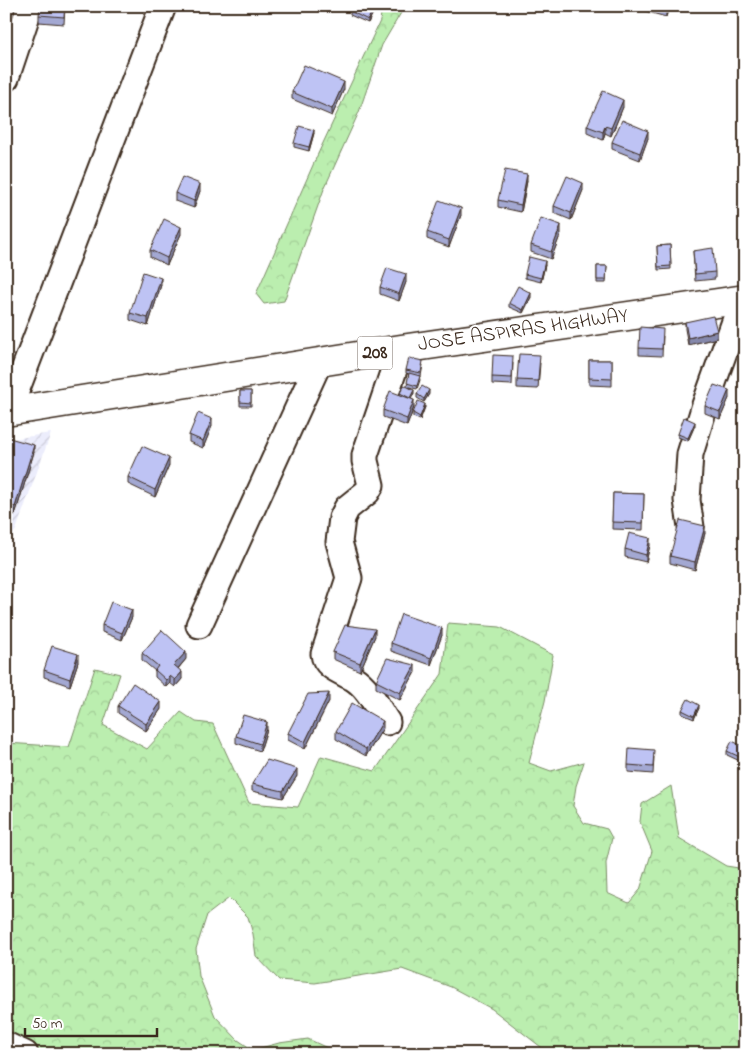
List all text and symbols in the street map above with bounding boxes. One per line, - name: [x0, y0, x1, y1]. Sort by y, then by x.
- street label: JOSE ASPIRAS HIGHWAY: [416, 302, 630, 360]
- road number: 208: [358, 336, 392, 369]
- scale bar: [25, 1005, 158, 1037]
- text: 50 m: [32, 1013, 63, 1035]

